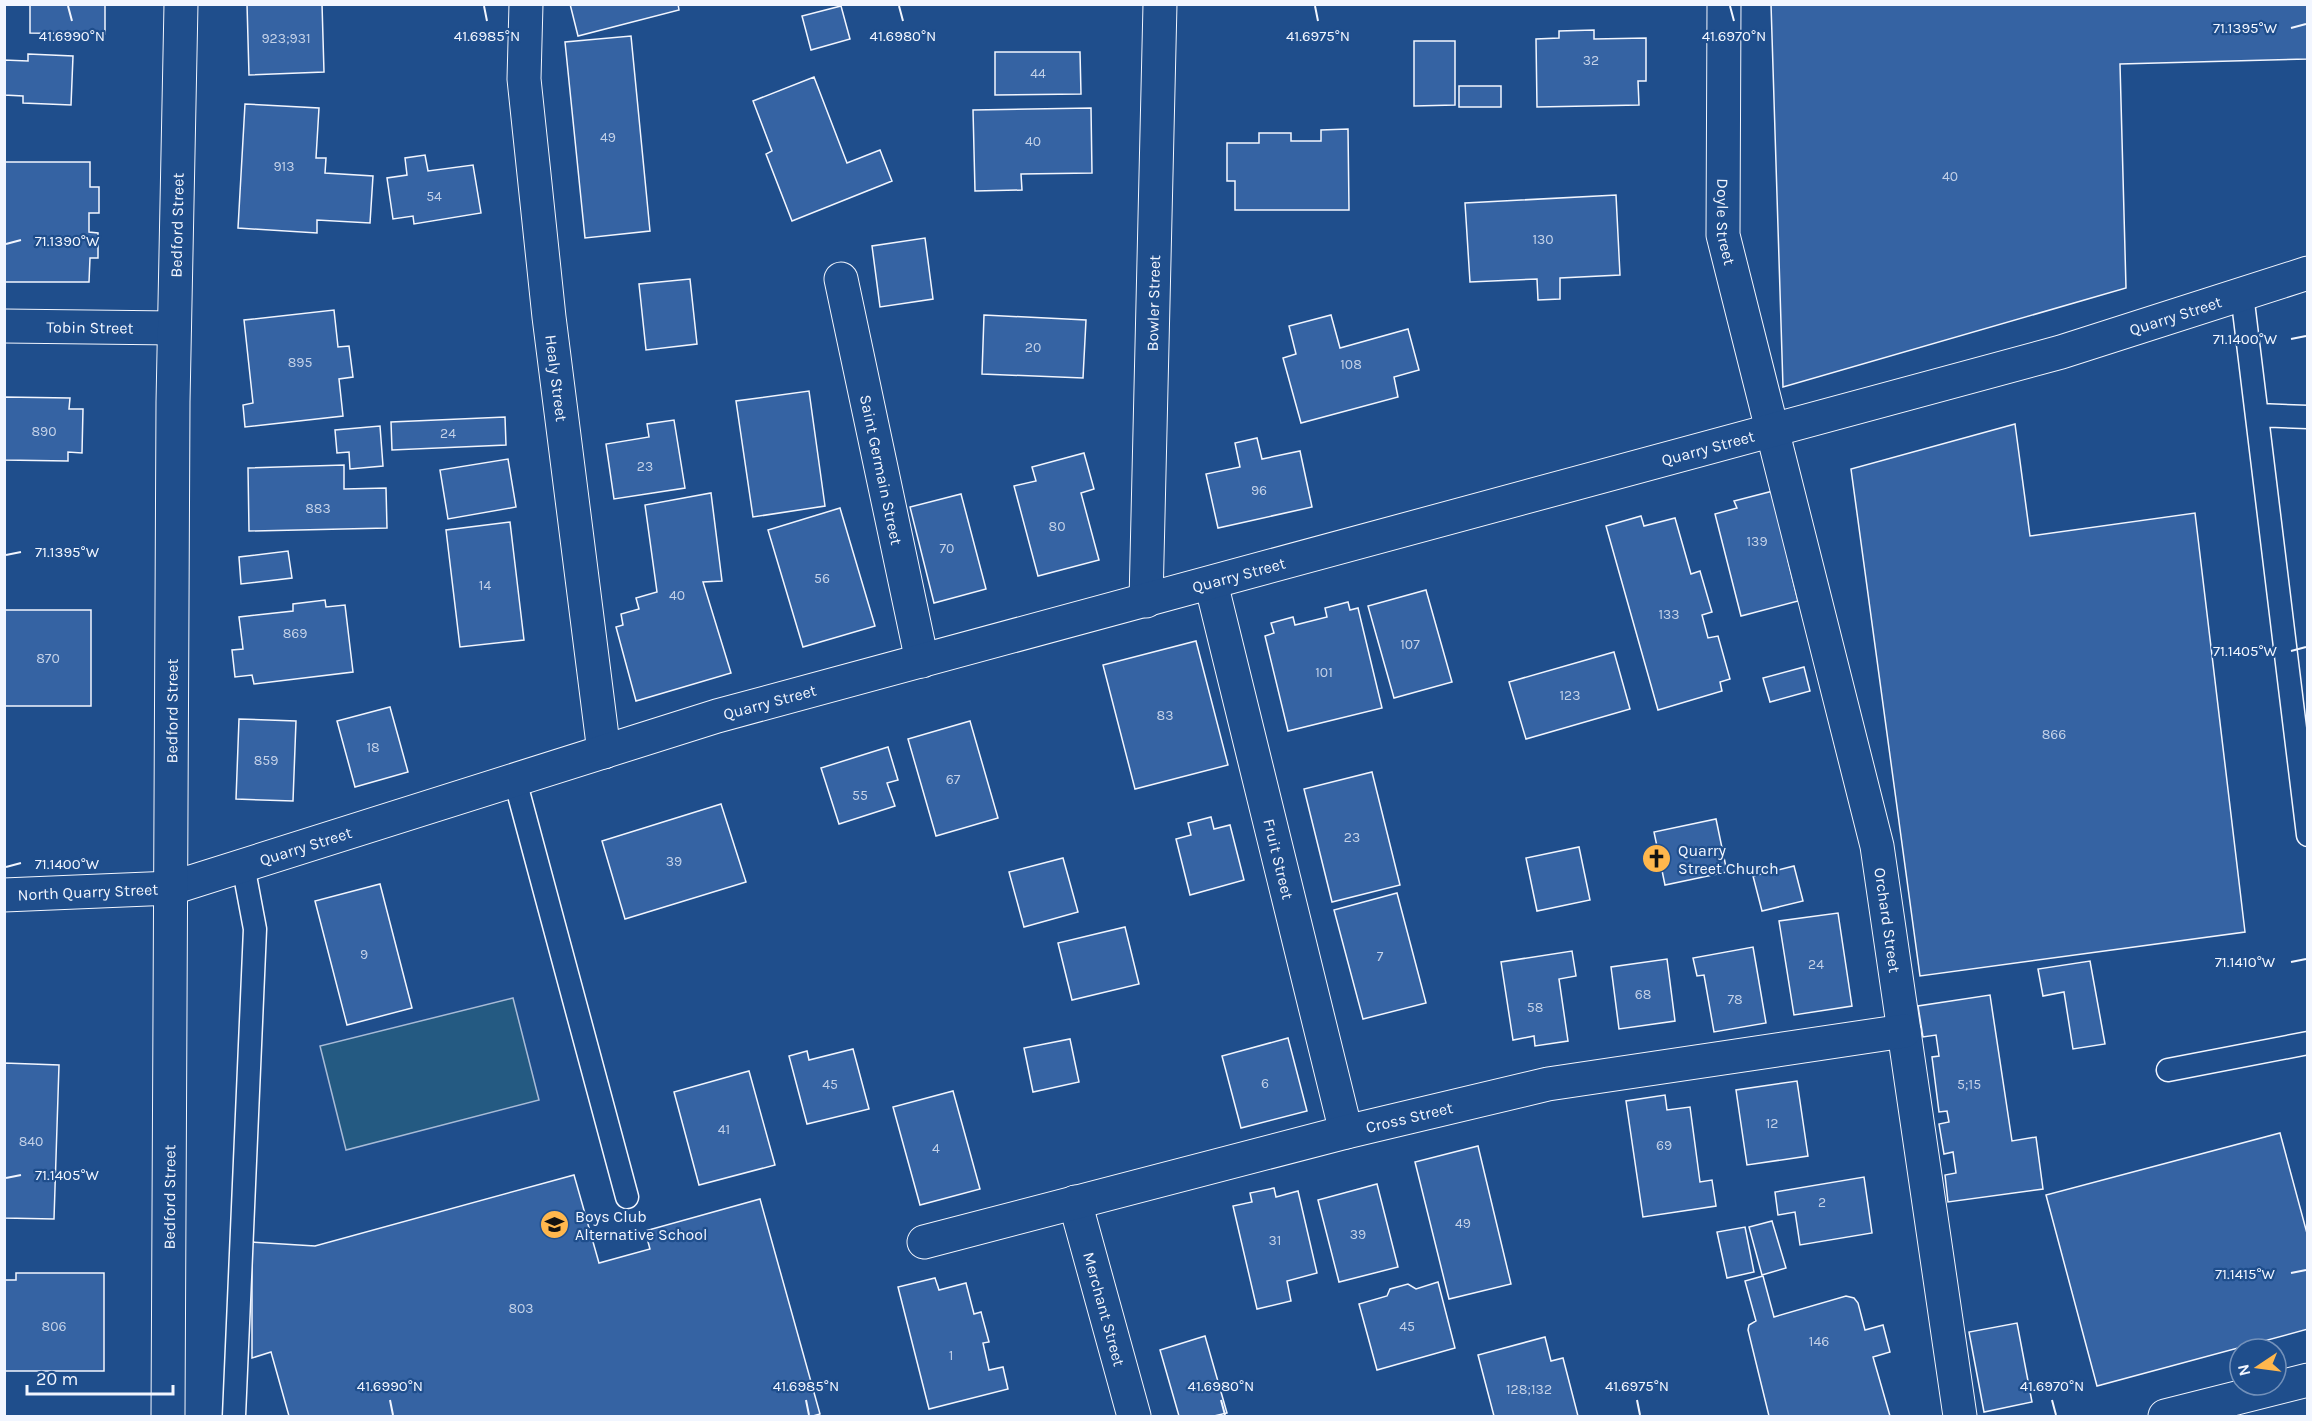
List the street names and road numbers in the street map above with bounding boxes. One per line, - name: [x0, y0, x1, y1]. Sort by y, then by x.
- street label: Bedford Street: [166, 172, 187, 278]
- street label: Doyle Street: [1713, 178, 1740, 267]
- street label: Bowler Street: [1142, 255, 1164, 352]
- street label: Quarry Street: [2127, 292, 2224, 339]
- street label: Tobin Street: [46, 317, 134, 337]
- street label: Healy Street: [542, 334, 572, 423]
- street label: Saint Germain Street: [856, 393, 907, 547]
- street label: Quarry Street: [1659, 426, 1757, 469]
- street label: Quarry Street: [1190, 553, 1287, 596]
- street label: Bedford Street: [162, 658, 181, 764]
- street label: Quarry Street: [721, 680, 818, 723]
- street label: Fruit Street: [1260, 816, 1298, 901]
- street label: Quarry Street: [257, 822, 354, 869]
- street label: Orchard Street: [1871, 866, 1905, 974]
- street label: North Quarry Street: [17, 879, 159, 904]
- street label: Cross Street: [1364, 1097, 1455, 1137]
- street label: Bedford Street: [159, 1144, 179, 1250]
- street label: Merchant Street: [1080, 1250, 1129, 1368]

